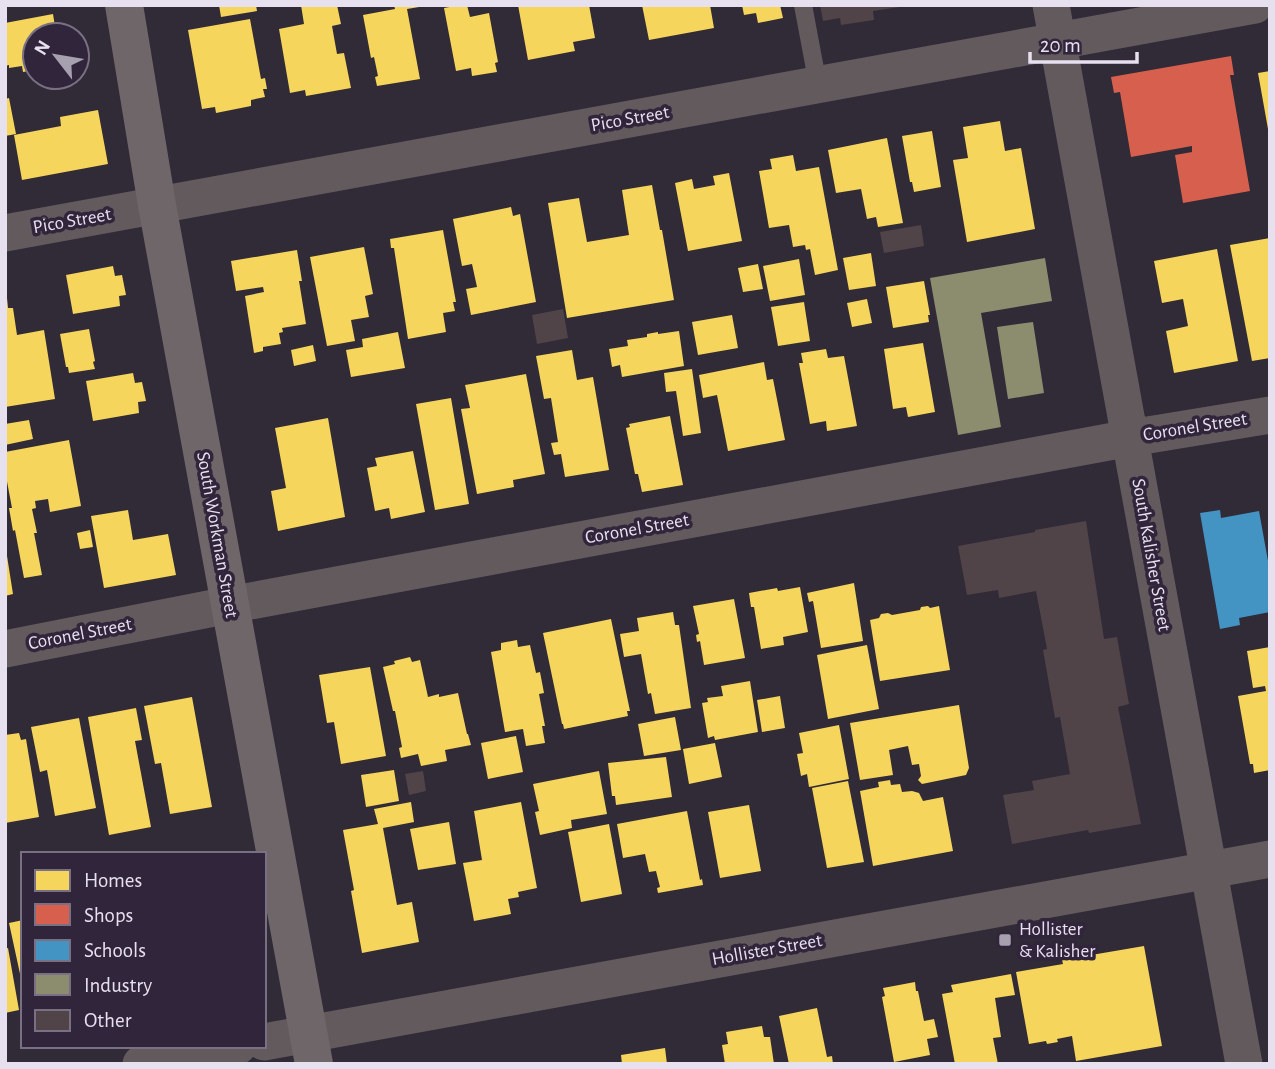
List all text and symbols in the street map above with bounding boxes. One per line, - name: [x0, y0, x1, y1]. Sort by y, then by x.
- north arrow: [21, 21, 91, 91]
- scale bar: [1030, 21, 1137, 65]
- text: 20 m: [1040, 35, 1081, 56]
- text: N: [31, 37, 54, 59]
- street label: Pico Street: [589, 103, 671, 135]
- street label: Pico Street: [31, 205, 113, 237]
- street label: Coronel Street: [1142, 409, 1248, 445]
- street label: South Workman Street: [193, 451, 241, 619]
- street label: South Kalisher Street: [1128, 477, 1174, 633]
- street label: Coronel Street: [584, 511, 690, 547]
- street label: Coronel Street: [27, 615, 133, 653]
- legend: [21, 852, 266, 1048]
- text: Homes: [84, 870, 142, 891]
- text: Shops: [84, 905, 133, 926]
- place label: Hollister & Kalisher: [1019, 920, 1095, 961]
- street label: Hollister Street: [710, 931, 824, 969]
- marker: Hollister & Kalisher: [997, 932, 1013, 948]
- text: Schools: [84, 940, 146, 961]
- text: Industry: [84, 975, 152, 996]
- text: Other: [84, 1010, 132, 1031]

